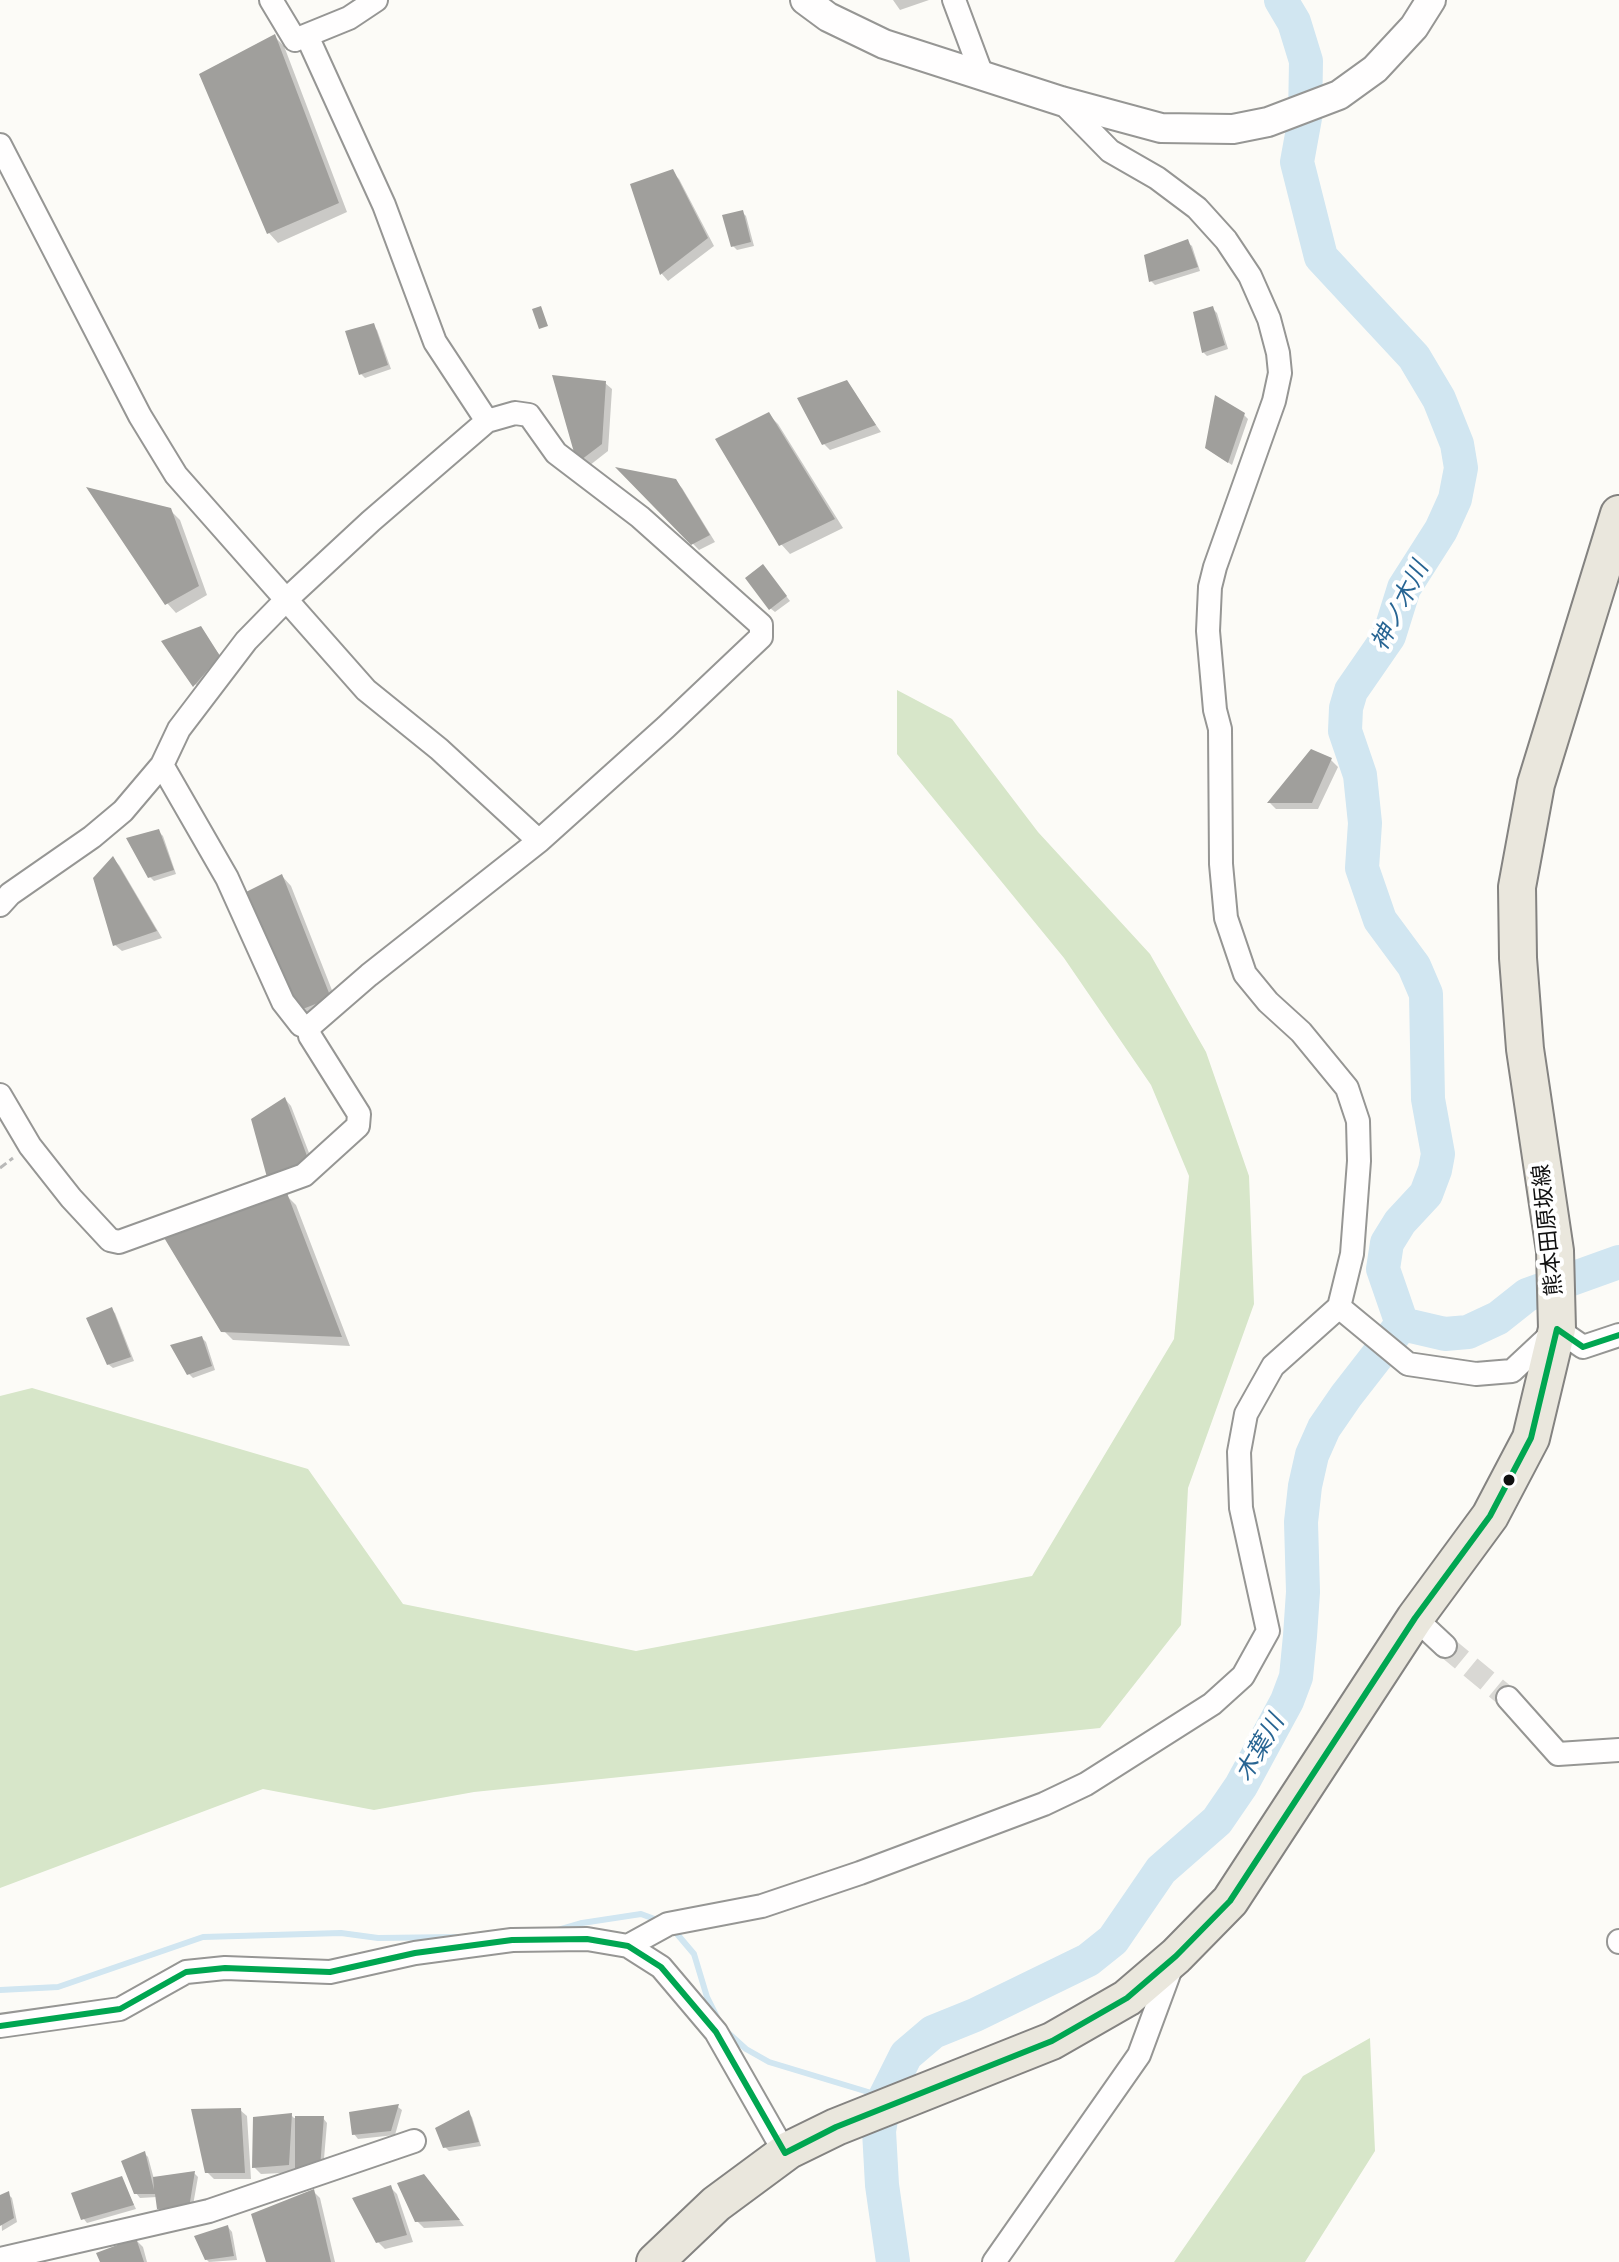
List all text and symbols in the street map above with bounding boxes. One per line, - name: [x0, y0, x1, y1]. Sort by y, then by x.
- water label: 神ノ木川: [1365, 557, 1435, 655]
- street label: 熊本田原坂線: [1528, 1163, 1568, 1297]
- unlabelled marker: [1501, 1472, 1517, 1488]
- water label: 木葉川: [1230, 1710, 1290, 1786]

